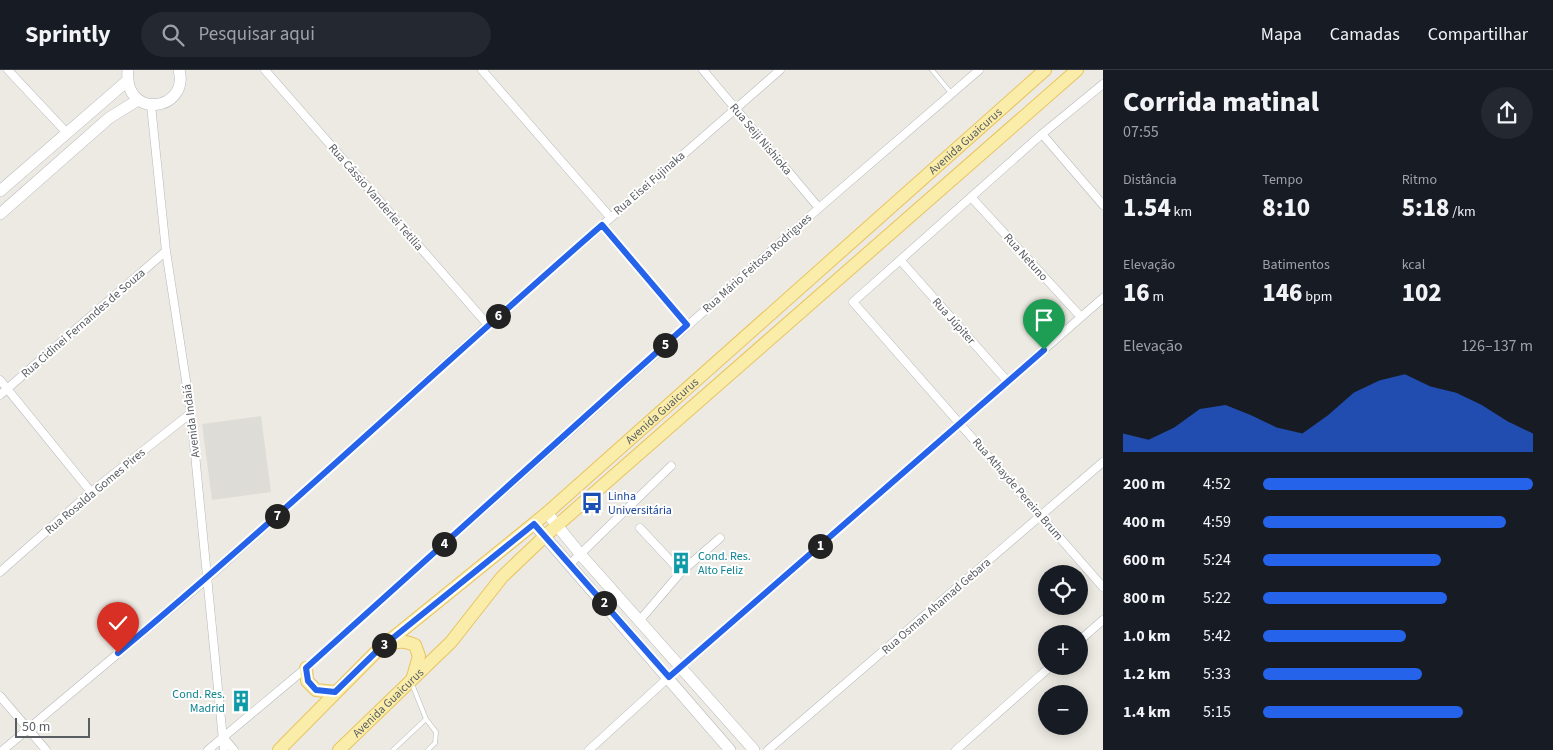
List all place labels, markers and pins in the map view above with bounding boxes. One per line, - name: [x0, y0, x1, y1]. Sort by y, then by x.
- pin: [1023, 299, 1065, 350]
- pin: 6: [486, 304, 510, 328]
- pin: 5: [652, 332, 678, 358]
- place label: Linha Universitária: [608, 488, 672, 519]
- bus stop icon: Linha Universitária: [579, 490, 605, 516]
- pin: 7: [264, 504, 290, 528]
- pin: 4: [432, 532, 456, 556]
- pin: 1: [808, 534, 832, 558]
- place label: Cond. Res. Alto Feliz: [698, 548, 751, 579]
- building icon: Cond. Res. Alto Feliz: [668, 550, 694, 576]
- pin: 2: [592, 590, 616, 616]
- pin: [97, 602, 139, 653]
- pin: 3: [372, 632, 396, 658]
- place label: Cond. Res. Madrid: [172, 686, 225, 717]
- building icon: Cond. Res. Madrid: [228, 688, 254, 714]

